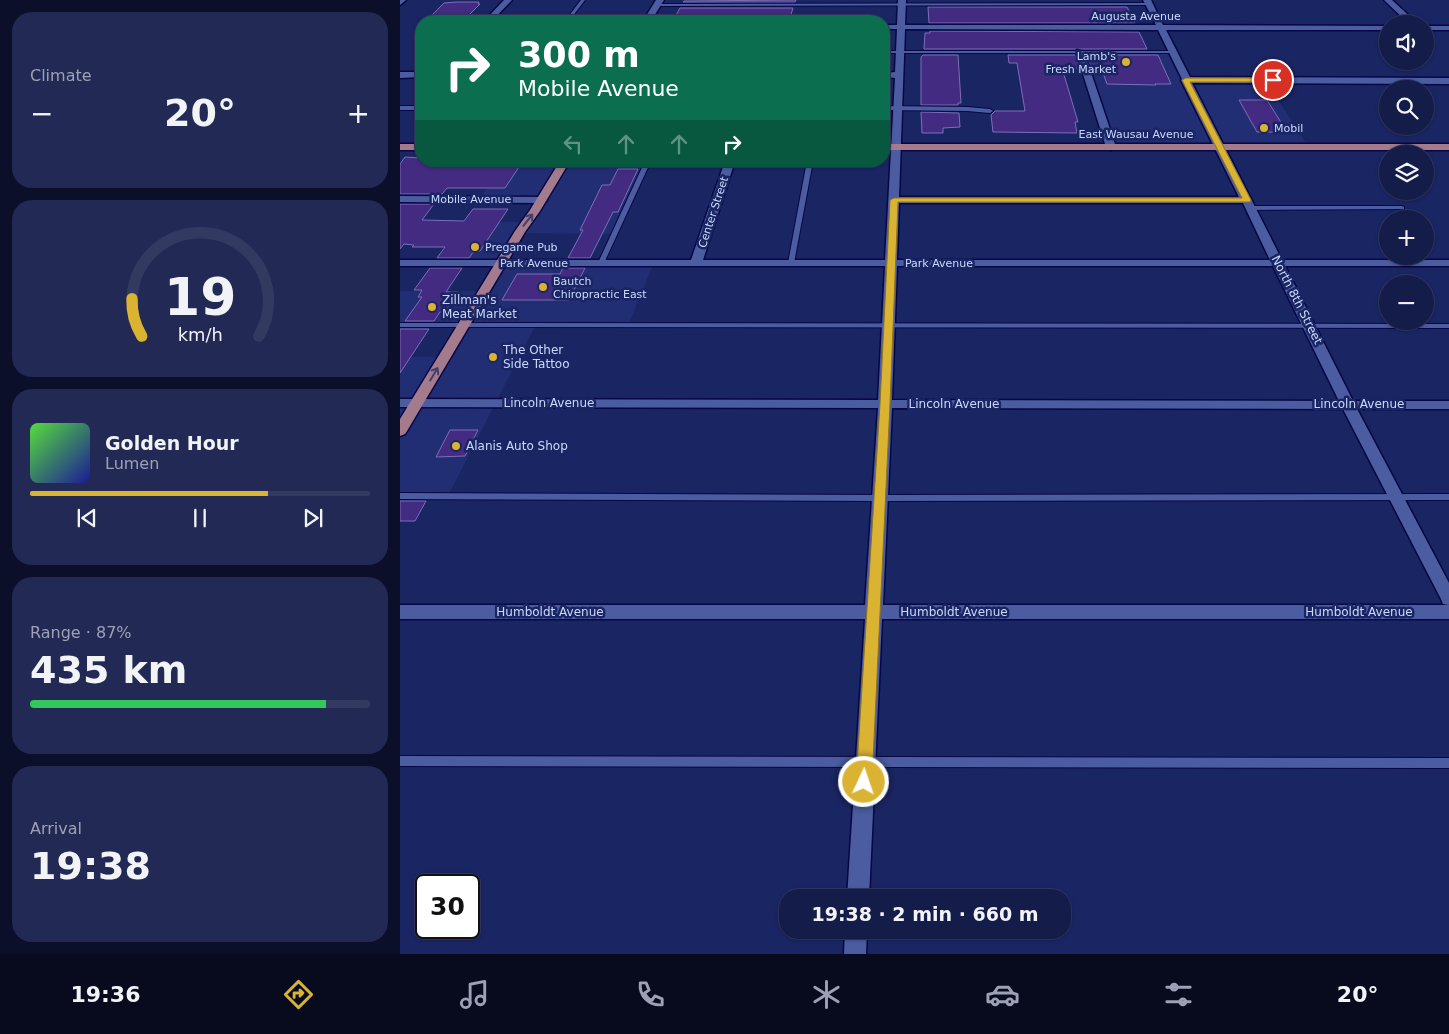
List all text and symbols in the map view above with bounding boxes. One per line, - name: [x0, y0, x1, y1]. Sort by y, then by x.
- street label: Augusta Avenue: [1091, 10, 1181, 23]
- map controls: [1379, 15, 1434, 330]
- button: sound: [1379, 15, 1434, 70]
- icon: right: [435, 35, 500, 100]
- text: 300 m: [518, 35, 640, 75]
- place label: Lamb's Fresh Market: [1045, 50, 1117, 76]
- marker: Lamb's Fresh Market: [1120, 56, 1132, 68]
- pin: [1252, 59, 1294, 101]
- text: Climate: [30, 66, 92, 85]
- icon: arrive: [1259, 66, 1287, 94]
- text: Mobile Avenue: [518, 76, 679, 101]
- button: search: [1379, 80, 1434, 135]
- text: 20°: [164, 91, 236, 135]
- text: −: [30, 97, 53, 130]
- text: +: [347, 97, 370, 130]
- marker: Mobil: [1258, 122, 1270, 134]
- place label: Mobil: [1274, 122, 1303, 135]
- street label: East Wausau Avenue: [1079, 128, 1194, 141]
- icon: left: [559, 130, 587, 158]
- icon: ahead: [612, 130, 640, 158]
- icon: ahead: [665, 130, 693, 158]
- icon: right: [718, 130, 746, 158]
- button: layers: [1379, 145, 1434, 200]
- street label: Center Street: [696, 174, 731, 249]
- street label: Mobile Avenue: [431, 193, 511, 206]
- button: +: [1379, 210, 1434, 265]
- one-way arrow: [523, 213, 533, 227]
- marker: Pregame Pub: [469, 241, 481, 253]
- place label: Pregame Pub: [485, 241, 558, 254]
- street label: North 8th Street: [1269, 253, 1326, 347]
- street label: Park Avenue: [500, 257, 568, 270]
- street label: Park Avenue: [905, 257, 973, 270]
- text: 19: [164, 267, 236, 327]
- place label: Bautch Chiropractic East: [553, 275, 647, 301]
- button: −: [1379, 275, 1434, 330]
- marker: Bautch Chiropractic East: [537, 281, 549, 293]
- place label: Zillman's Meat Market: [442, 293, 517, 321]
- marker: Zillman's Meat Market: [426, 301, 438, 313]
- text: km/h: [177, 324, 223, 345]
- place label: The Other Side Tattoo: [502, 343, 570, 371]
- marker: The Other Side Tattoo: [487, 351, 499, 363]
- one-way arrow: [430, 367, 440, 381]
- street label: Lincoln Avenue: [504, 396, 594, 410]
- street label: Lincoln Avenue: [909, 397, 999, 411]
- street label: Lincoln Avenue: [1314, 397, 1404, 411]
- text: Golden Hour: [105, 432, 239, 454]
- place label: Alanis Auto Shop: [466, 439, 568, 453]
- marker: Alanis Auto Shop: [450, 440, 462, 452]
- text: Lumen: [105, 454, 159, 473]
- icon: previous: [73, 504, 101, 532]
- icon: pause: [186, 504, 214, 532]
- icon: next: [299, 504, 327, 532]
- street label: Humboldt Avenue: [496, 605, 604, 619]
- street label: Humboldt Avenue: [900, 605, 1008, 619]
- street label: Humboldt Avenue: [1305, 605, 1413, 619]
- text: Range · 87%: [30, 623, 132, 642]
- text: 435 km: [30, 648, 187, 692]
- position arrow: [837, 755, 889, 807]
- text: Arrival: [30, 819, 82, 838]
- text: 19:38: [30, 844, 151, 888]
- speed limit sign: 30: [415, 874, 480, 939]
- text: 19:38 · 2 min · 660 m: [811, 903, 1039, 925]
- icon: directions: [281, 977, 316, 1012]
- icon: music: [457, 977, 492, 1012]
- icon: phone: [633, 977, 668, 1012]
- icon: climate: [809, 977, 844, 1012]
- icon: car: [985, 977, 1020, 1012]
- icon: filters: [1161, 977, 1196, 1012]
- text: 19:36: [70, 982, 140, 1007]
- text: 20°: [1337, 982, 1378, 1007]

